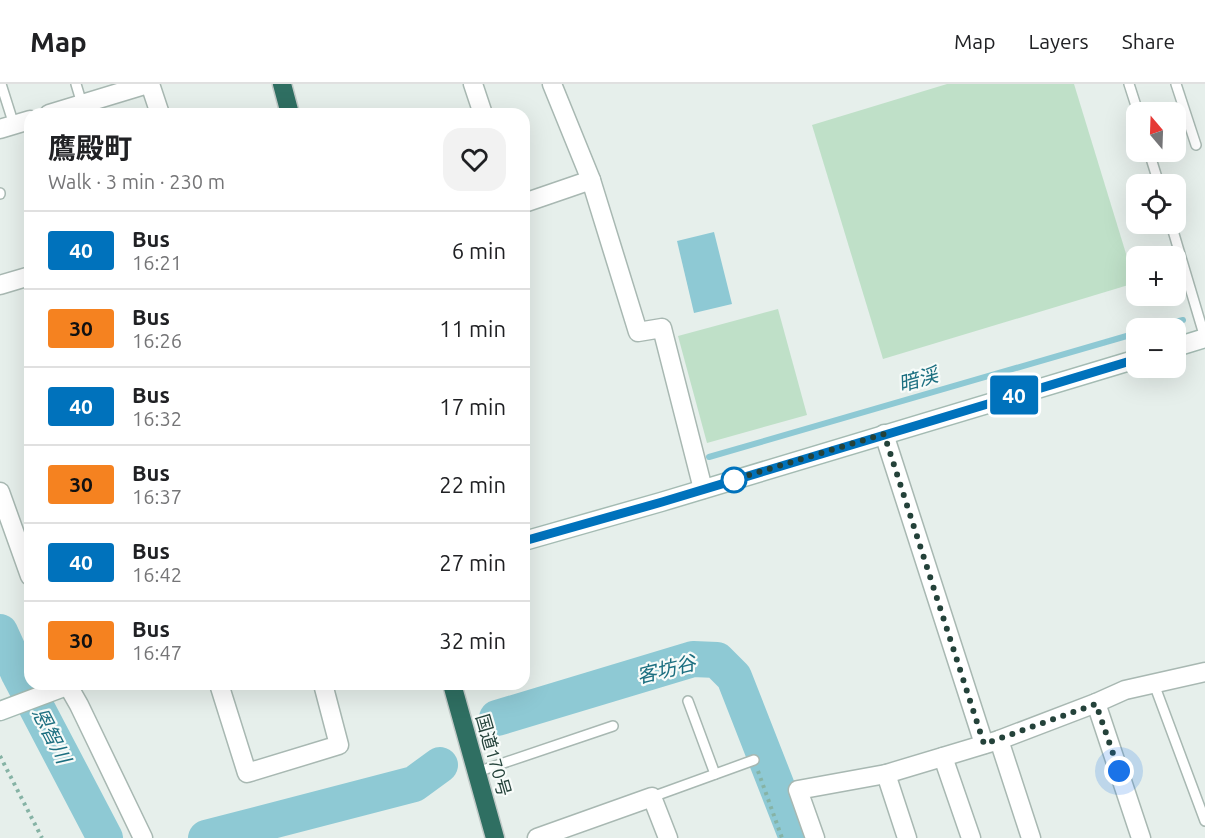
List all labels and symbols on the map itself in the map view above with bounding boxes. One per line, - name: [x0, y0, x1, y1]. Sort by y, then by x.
- north arrow: [1126, 102, 1186, 162]
- water label: 暗渓: [896, 362, 943, 396]
- line badge: 40: [987, 376, 1041, 414]
- unlabelled marker: [721, 467, 747, 493]
- water label: 客坊谷: [634, 650, 700, 687]
- water label: 恩智川: [28, 703, 77, 769]
- street label: 国道170号: [473, 712, 515, 798]
- your location: [1104, 756, 1134, 786]

